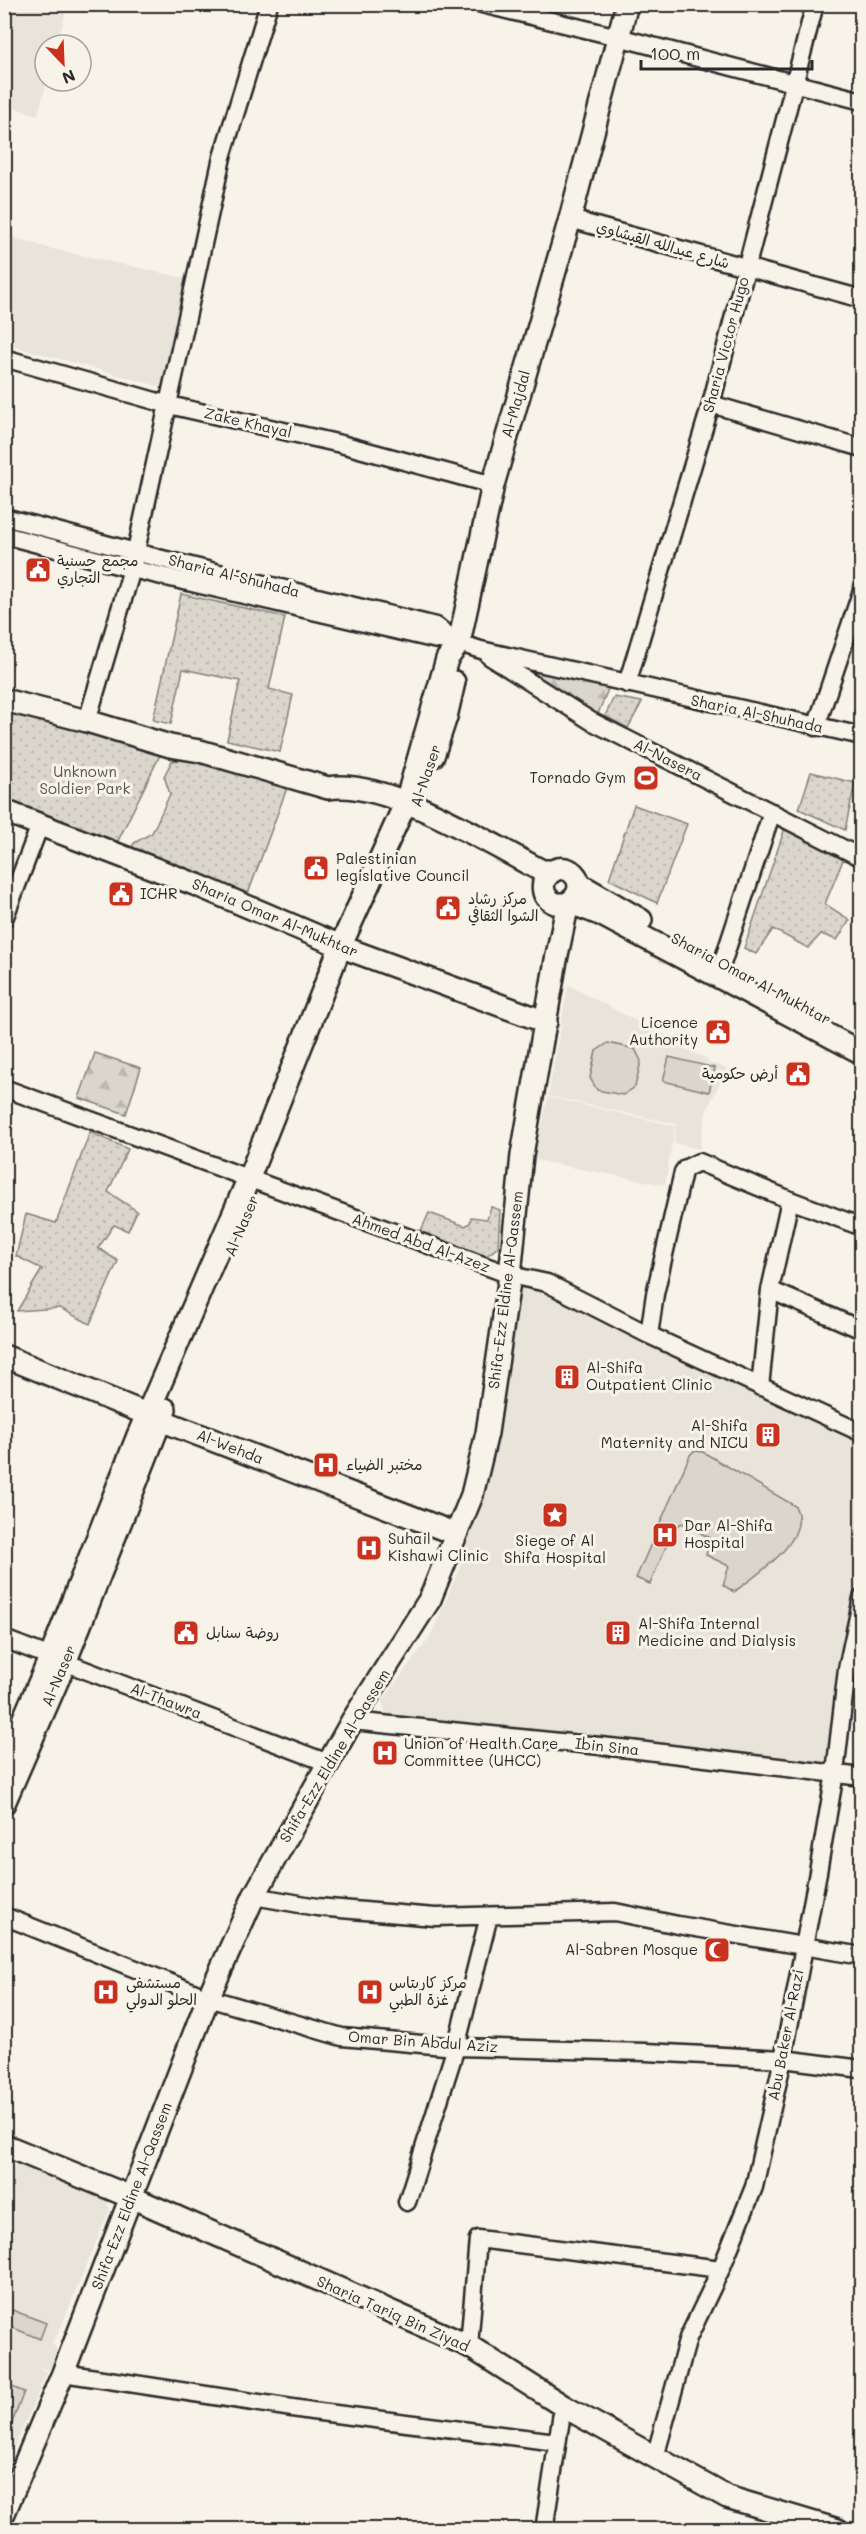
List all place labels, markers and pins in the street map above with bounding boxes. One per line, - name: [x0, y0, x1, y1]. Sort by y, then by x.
- place label: مجمع حسنية التجاري: [57, 550, 138, 589]
- public building icon: مجمع حسنية التجاري: [23, 555, 53, 585]
- sports icon: Tornado Gym: [631, 763, 661, 793]
- place label: Tornado Gym: [529, 767, 626, 787]
- place label: Palestinian legislative Council: [336, 848, 469, 885]
- public building icon: Palestinian legislative Council: [301, 853, 331, 883]
- public building icon: ICHR: [106, 879, 136, 909]
- place label: ICHR: [140, 883, 178, 903]
- place label: مركز رشاد الشوا الثقافي: [468, 888, 538, 926]
- public building icon: مركز رشاد الشوا الثقافي: [433, 893, 463, 923]
- place label: Licence Authority: [629, 1012, 698, 1049]
- public building icon: Licence Authority: [703, 1017, 733, 1047]
- public building icon: أرض حكومية: [783, 1059, 813, 1089]
- place label: أرض حكومية: [702, 1063, 778, 1083]
- place label: Al-Shifa Outpatient Clinic: [586, 1357, 712, 1394]
- building icon: Al-Shifa Outpatient Clinic: [552, 1362, 582, 1392]
- place label: Al-Shifa Maternity and NICU: [601, 1415, 748, 1452]
- building icon: Al-Shifa Maternity and NICU: [753, 1420, 783, 1450]
- hospital icon: مختبر الضياء: [311, 1450, 341, 1480]
- place label: مختبر الضياء: [346, 1454, 422, 1474]
- place icon: Siege of Al Shifa Hospital: [540, 1500, 570, 1530]
- place label: Dar Al-Shifa Hospital: [684, 1515, 773, 1552]
- hospital icon: Dar Al-Shifa Hospital: [650, 1520, 680, 1550]
- place label: Suhail Kishawi Clinic: [388, 1528, 489, 1565]
- place label: Siege of Al Shifa Hospital: [504, 1530, 606, 1567]
- hospital icon: Suhail Kishawi Clinic: [354, 1533, 384, 1563]
- place label: Al-Shifa Internal Medicine and Dialysis: [638, 1613, 796, 1650]
- public building icon: روضة سنابل: [171, 1618, 201, 1648]
- building icon: Al-Shifa Internal Medicine and Dialysis: [603, 1618, 633, 1648]
- place label: روضة سنابل: [206, 1622, 279, 1642]
- place label: Union of Health Care Committee (UHCC): [404, 1733, 558, 1770]
- hospital icon: Union of Health Care Committee (UHCC): [370, 1738, 400, 1768]
- mosque icon: Al-Sabren Mosque: [702, 1935, 732, 1965]
- place label: Al-Sabren Mosque: [565, 1939, 698, 1959]
- place label: مستشفى الحلو الدولي: [126, 1972, 197, 2013]
- place label: مركز كاريتاس غزة الطبي: [389, 1972, 467, 2013]
- hospital icon: مستشفى الحلو الدولي: [91, 1977, 121, 2007]
- hospital icon: مركز كاريتاس غزة الطبي: [355, 1977, 385, 2007]

